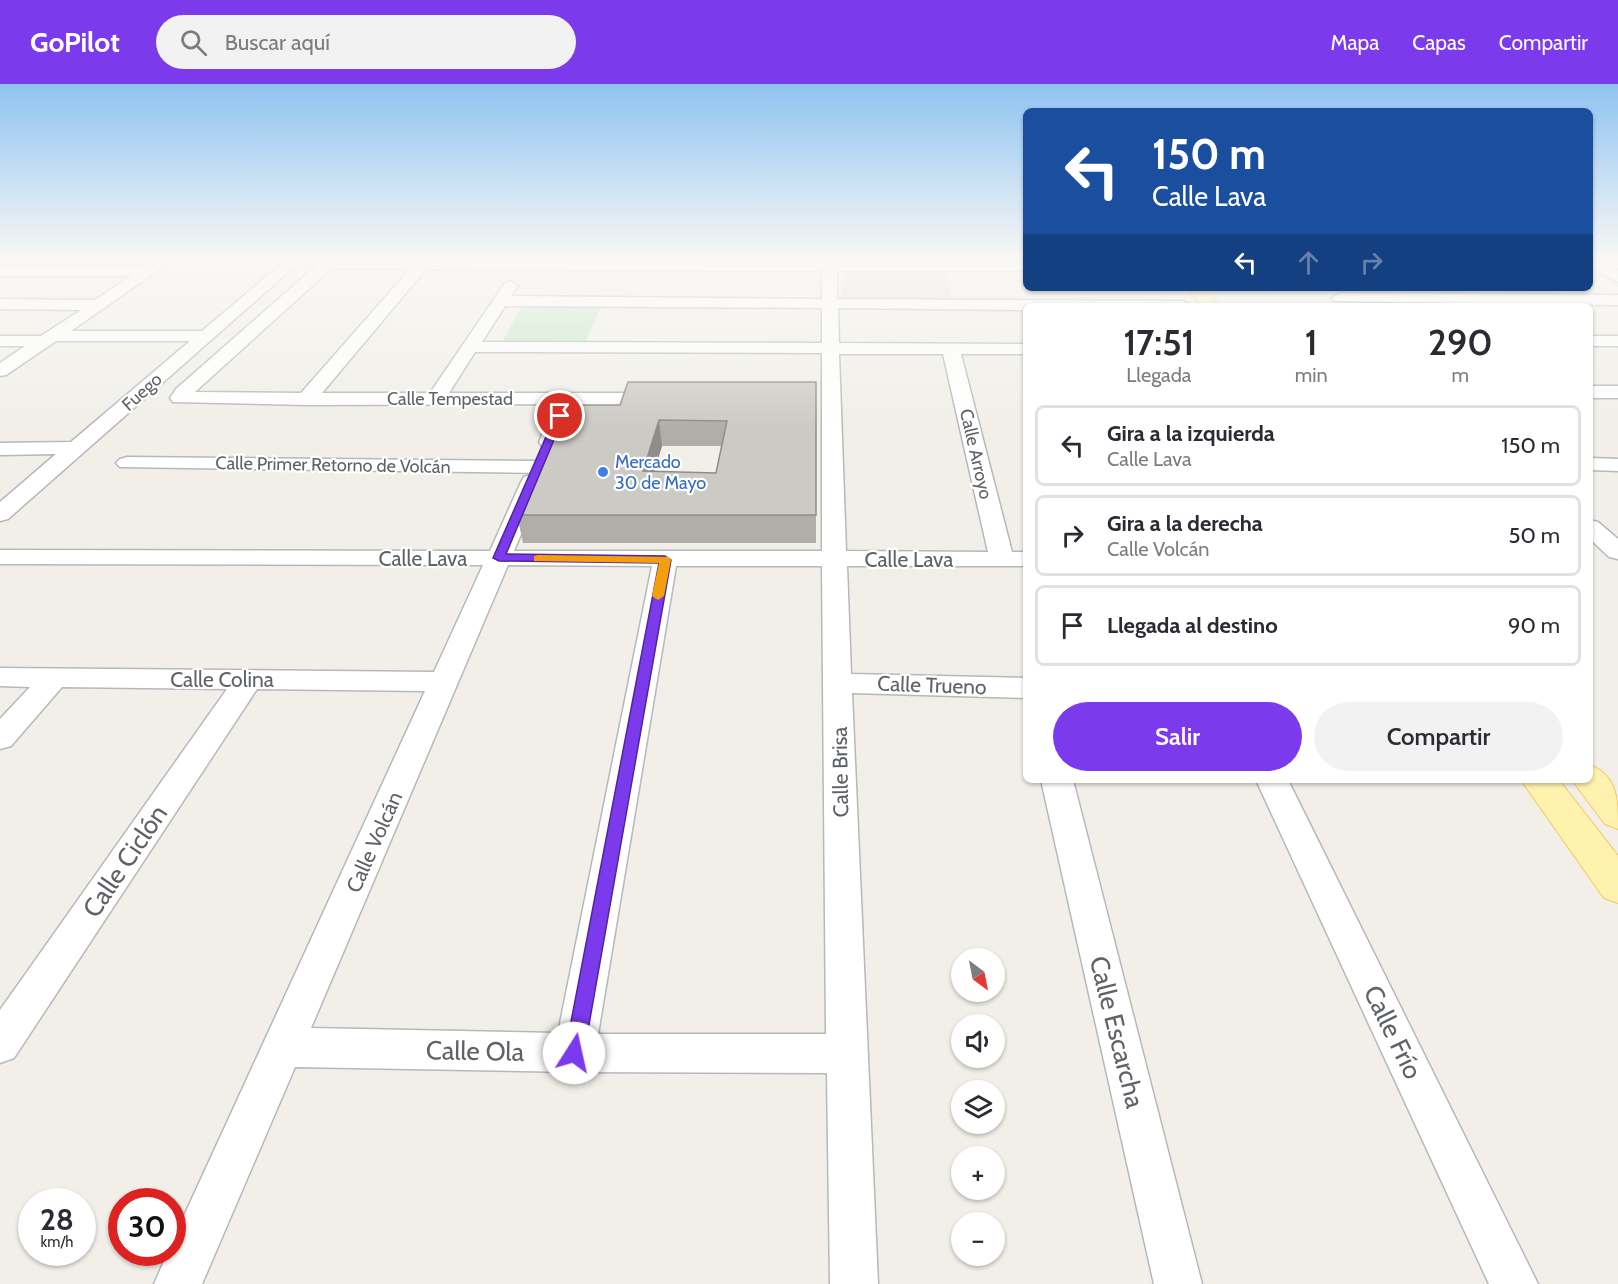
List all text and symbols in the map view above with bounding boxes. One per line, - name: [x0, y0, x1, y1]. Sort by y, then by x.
- search box: [156, 15, 576, 69]
- text: GoPilot: [30, 25, 120, 59]
- icon: search: [177, 26, 210, 59]
- text: Buscar aquí: [225, 29, 330, 56]
- text: Mapa: [1331, 30, 1379, 55]
- text: Capas: [1412, 30, 1466, 55]
- text: Compartir: [1499, 30, 1588, 55]
- text: 150 m: [1152, 128, 1266, 180]
- icon: left: [1053, 132, 1131, 210]
- text: Calle Lava: [1152, 180, 1266, 213]
- icon: left: [1229, 246, 1262, 279]
- icon: ahead: [1292, 246, 1325, 279]
- icon: right: [1355, 246, 1388, 279]
- text: 17:51: [1123, 320, 1194, 364]
- text: 1: [1305, 320, 1318, 364]
- text: 290: [1428, 320, 1493, 364]
- text: Llegada: [1126, 363, 1191, 387]
- text: min: [1295, 363, 1328, 387]
- text: m: [1452, 363, 1469, 387]
- street label: Fuego: [117, 368, 167, 416]
- street label: Calle Tempestad: [387, 388, 513, 410]
- pin: [534, 390, 585, 441]
- icon: arrive: [543, 399, 576, 432]
- street label: Calle Arroyo: [955, 407, 997, 501]
- text: Gira a la izquierda: [1107, 420, 1275, 447]
- icon: left: [1056, 429, 1089, 462]
- text: 150 m: [1501, 432, 1560, 459]
- text: Calle Lava: [1107, 447, 1192, 471]
- place label: Mercado 30 de Mayo: [615, 451, 706, 494]
- street label: Calle Primer Retorno de Volcán: [215, 452, 451, 478]
- marker: Mercado 30 de Mayo: [596, 465, 610, 479]
- text: Gira a la derecha: [1107, 510, 1263, 537]
- icon: right: [1056, 519, 1089, 552]
- text: 50 m: [1508, 522, 1560, 549]
- text: Calle Volcán: [1107, 537, 1209, 561]
- street label: Calle Lava: [379, 546, 467, 571]
- street label: Calle Lava: [865, 547, 953, 572]
- icon: arrive: [1056, 609, 1089, 642]
- text: Llegada al destino: [1107, 612, 1278, 639]
- text: 90 m: [1508, 612, 1560, 639]
- street label: Calle Colina: [170, 667, 274, 692]
- street label: Calle Trueno: [877, 671, 987, 699]
- button: Salir: [1053, 702, 1302, 771]
- button: Compartir: [1314, 702, 1563, 771]
- street label: Calle Brisa: [827, 726, 853, 818]
- street label: Calle Volcán: [341, 788, 407, 896]
- street label: Calle Ciclón: [76, 799, 174, 923]
- north arrow: [951, 948, 1005, 1002]
- map controls: [951, 948, 1005, 1266]
- street label: Calle Escarcha: [1083, 953, 1151, 1112]
- street label: Calle Frío: [1357, 980, 1429, 1084]
- button: sound: [951, 1014, 1005, 1068]
- position arrow: [542, 1021, 606, 1085]
- street label: Calle Ola: [426, 1034, 525, 1068]
- button: layers: [951, 1080, 1005, 1134]
- button: +: [951, 1146, 1005, 1200]
- speed limit sign: 30: [108, 1188, 186, 1266]
- text: 28: [40, 1201, 74, 1238]
- button: −: [951, 1212, 1005, 1266]
- text: km/h: [41, 1233, 73, 1251]

